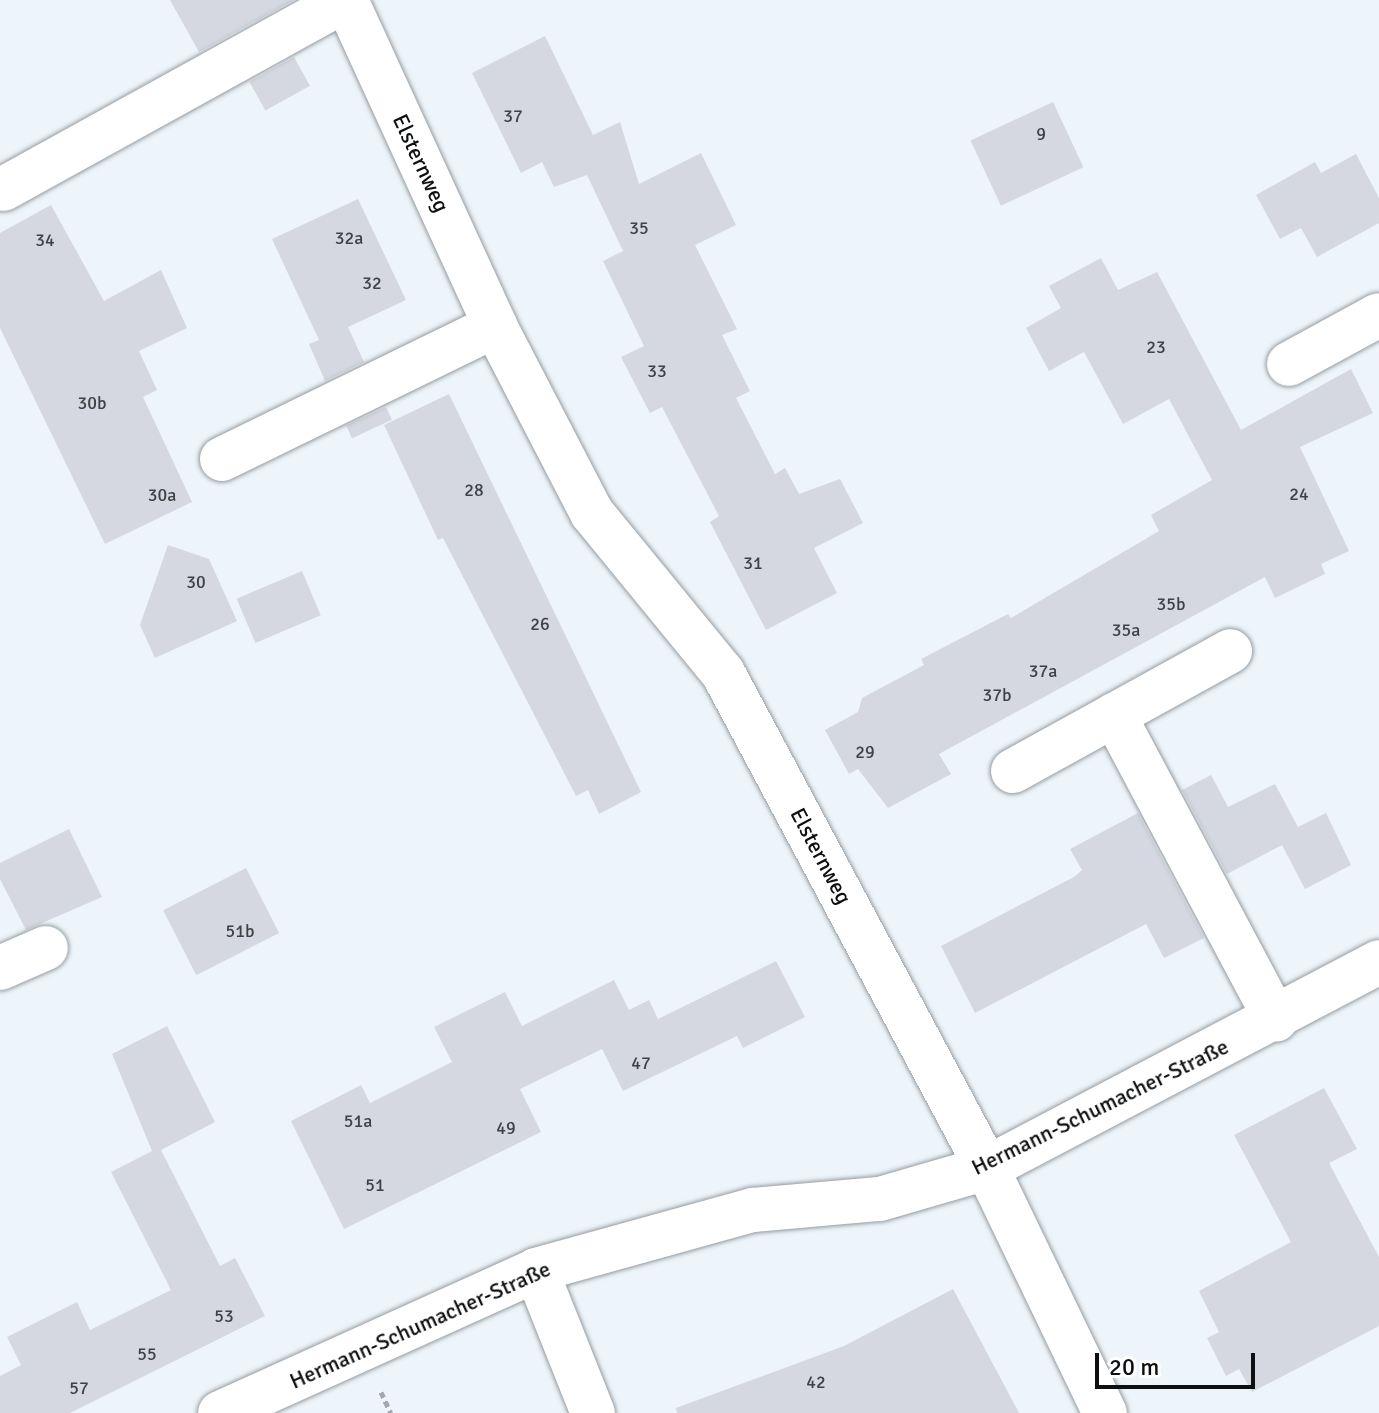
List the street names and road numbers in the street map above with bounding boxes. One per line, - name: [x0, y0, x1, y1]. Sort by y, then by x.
- street label: Elsternweg: [387, 110, 455, 216]
- street label: Elsternweg: [785, 803, 857, 909]
- street label: Hermann-Schumacher-Straße: [967, 1033, 1233, 1181]
- street label: Hermann-Schumacher-Straße: [286, 1255, 554, 1395]

